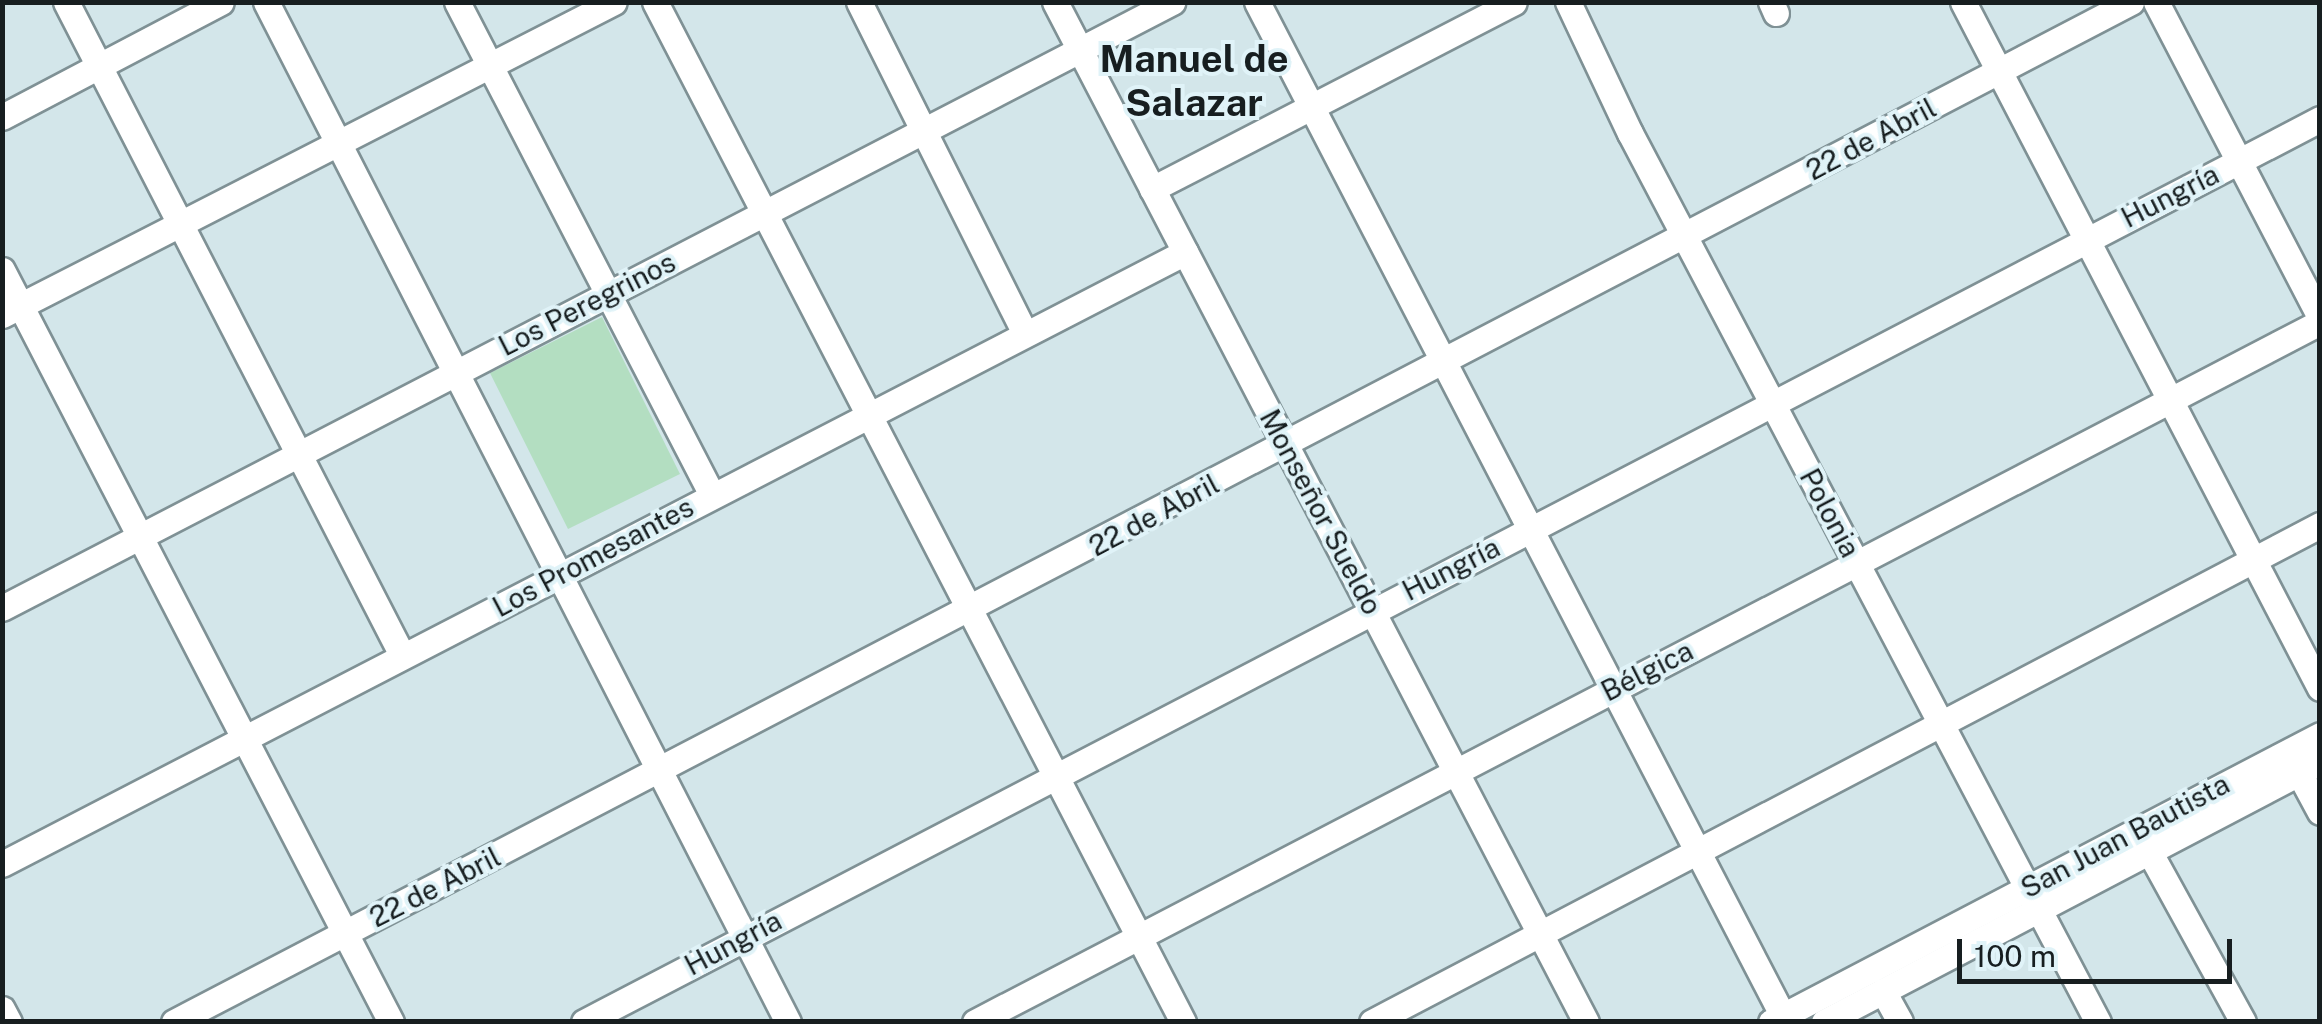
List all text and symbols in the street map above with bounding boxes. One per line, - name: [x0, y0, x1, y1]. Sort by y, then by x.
- district label: Manuel de Salazar: [1099, 36, 1289, 125]
- street label: 22 de Abril: [1800, 91, 1942, 187]
- street label: Hungría: [2116, 157, 2224, 235]
- street label: Los Peregrinos: [493, 245, 681, 363]
- street label: Monseñor Sueldo: [1253, 404, 1389, 620]
- street label: Polonia: [1793, 463, 1867, 563]
- street label: 22 de Abril: [1083, 467, 1225, 563]
- street label: Los Promesantes: [487, 490, 699, 624]
- street label: Hungría: [1397, 530, 1505, 608]
- street label: Bélgica: [1596, 634, 1698, 708]
- street label: San Juan Bautista: [2015, 767, 2235, 905]
- street label: 22 de Abril: [364, 840, 506, 934]
- street label: Hungría: [679, 904, 787, 982]
- scale bar: [1962, 919, 2237, 981]
- text: 100 m: [1974, 938, 2056, 974]

